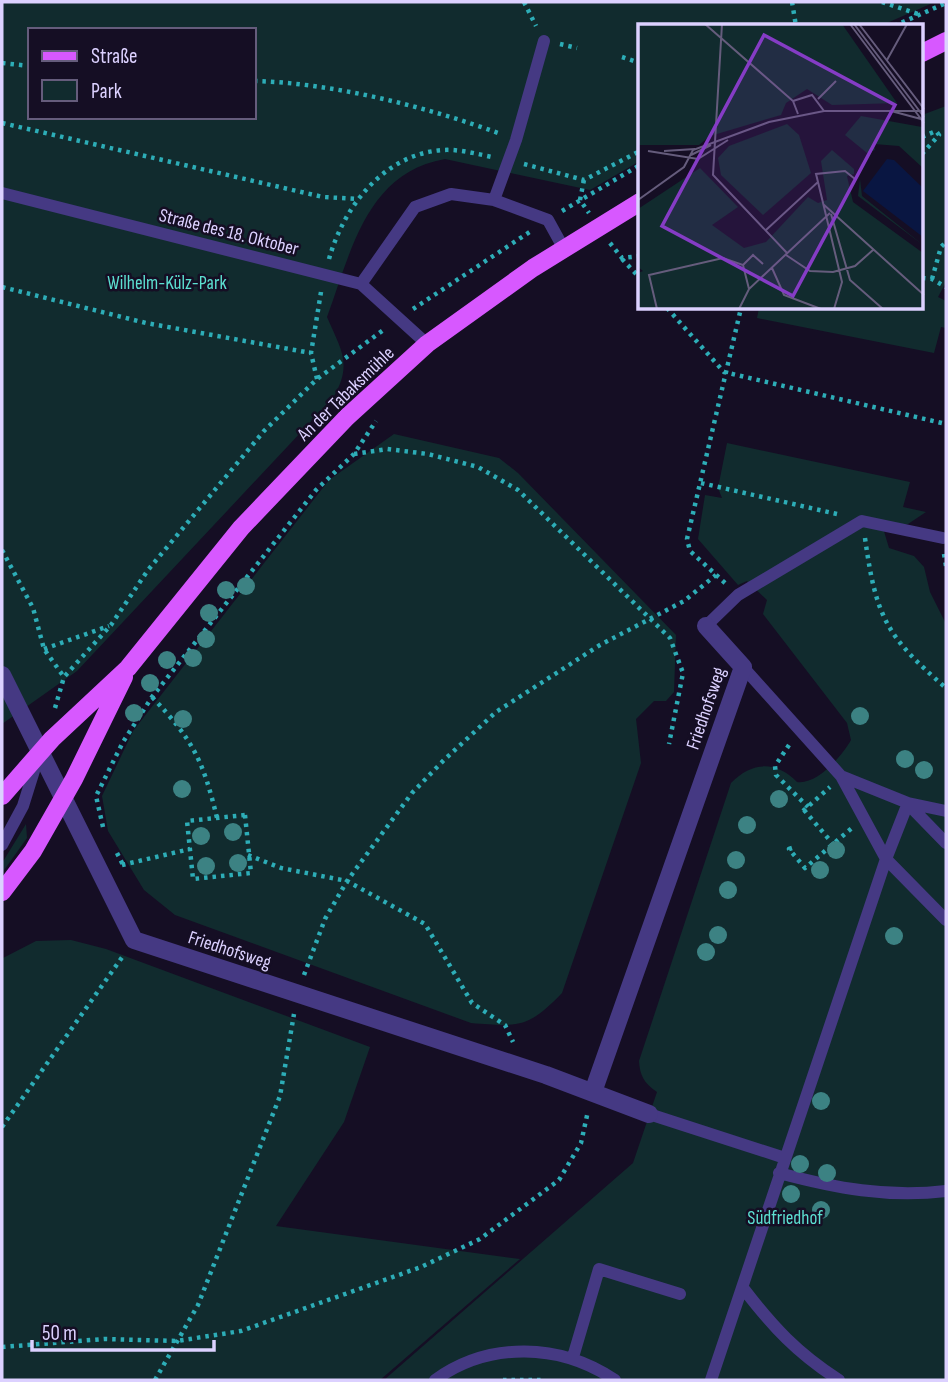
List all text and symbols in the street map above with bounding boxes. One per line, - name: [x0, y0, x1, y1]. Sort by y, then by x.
- inset map: [638, 24, 923, 310]
- legend: [28, 28, 256, 119]
- text: Straße: [91, 44, 137, 69]
- text: Park: [91, 79, 122, 104]
- street label: Straße des 18. Oktober: [156, 204, 301, 261]
- park label: Wilhelm-Külz-Park: [107, 272, 227, 295]
- street label: An der Tabaksmühle: [292, 342, 399, 447]
- street label: Friedhofsweg: [682, 664, 731, 753]
- street label: Friedhofsweg: [185, 926, 274, 975]
- park label: Südfriedhof: [747, 1207, 823, 1230]
- scale bar: [32, 1308, 214, 1352]
- text: 50 m: [42, 1321, 77, 1346]

